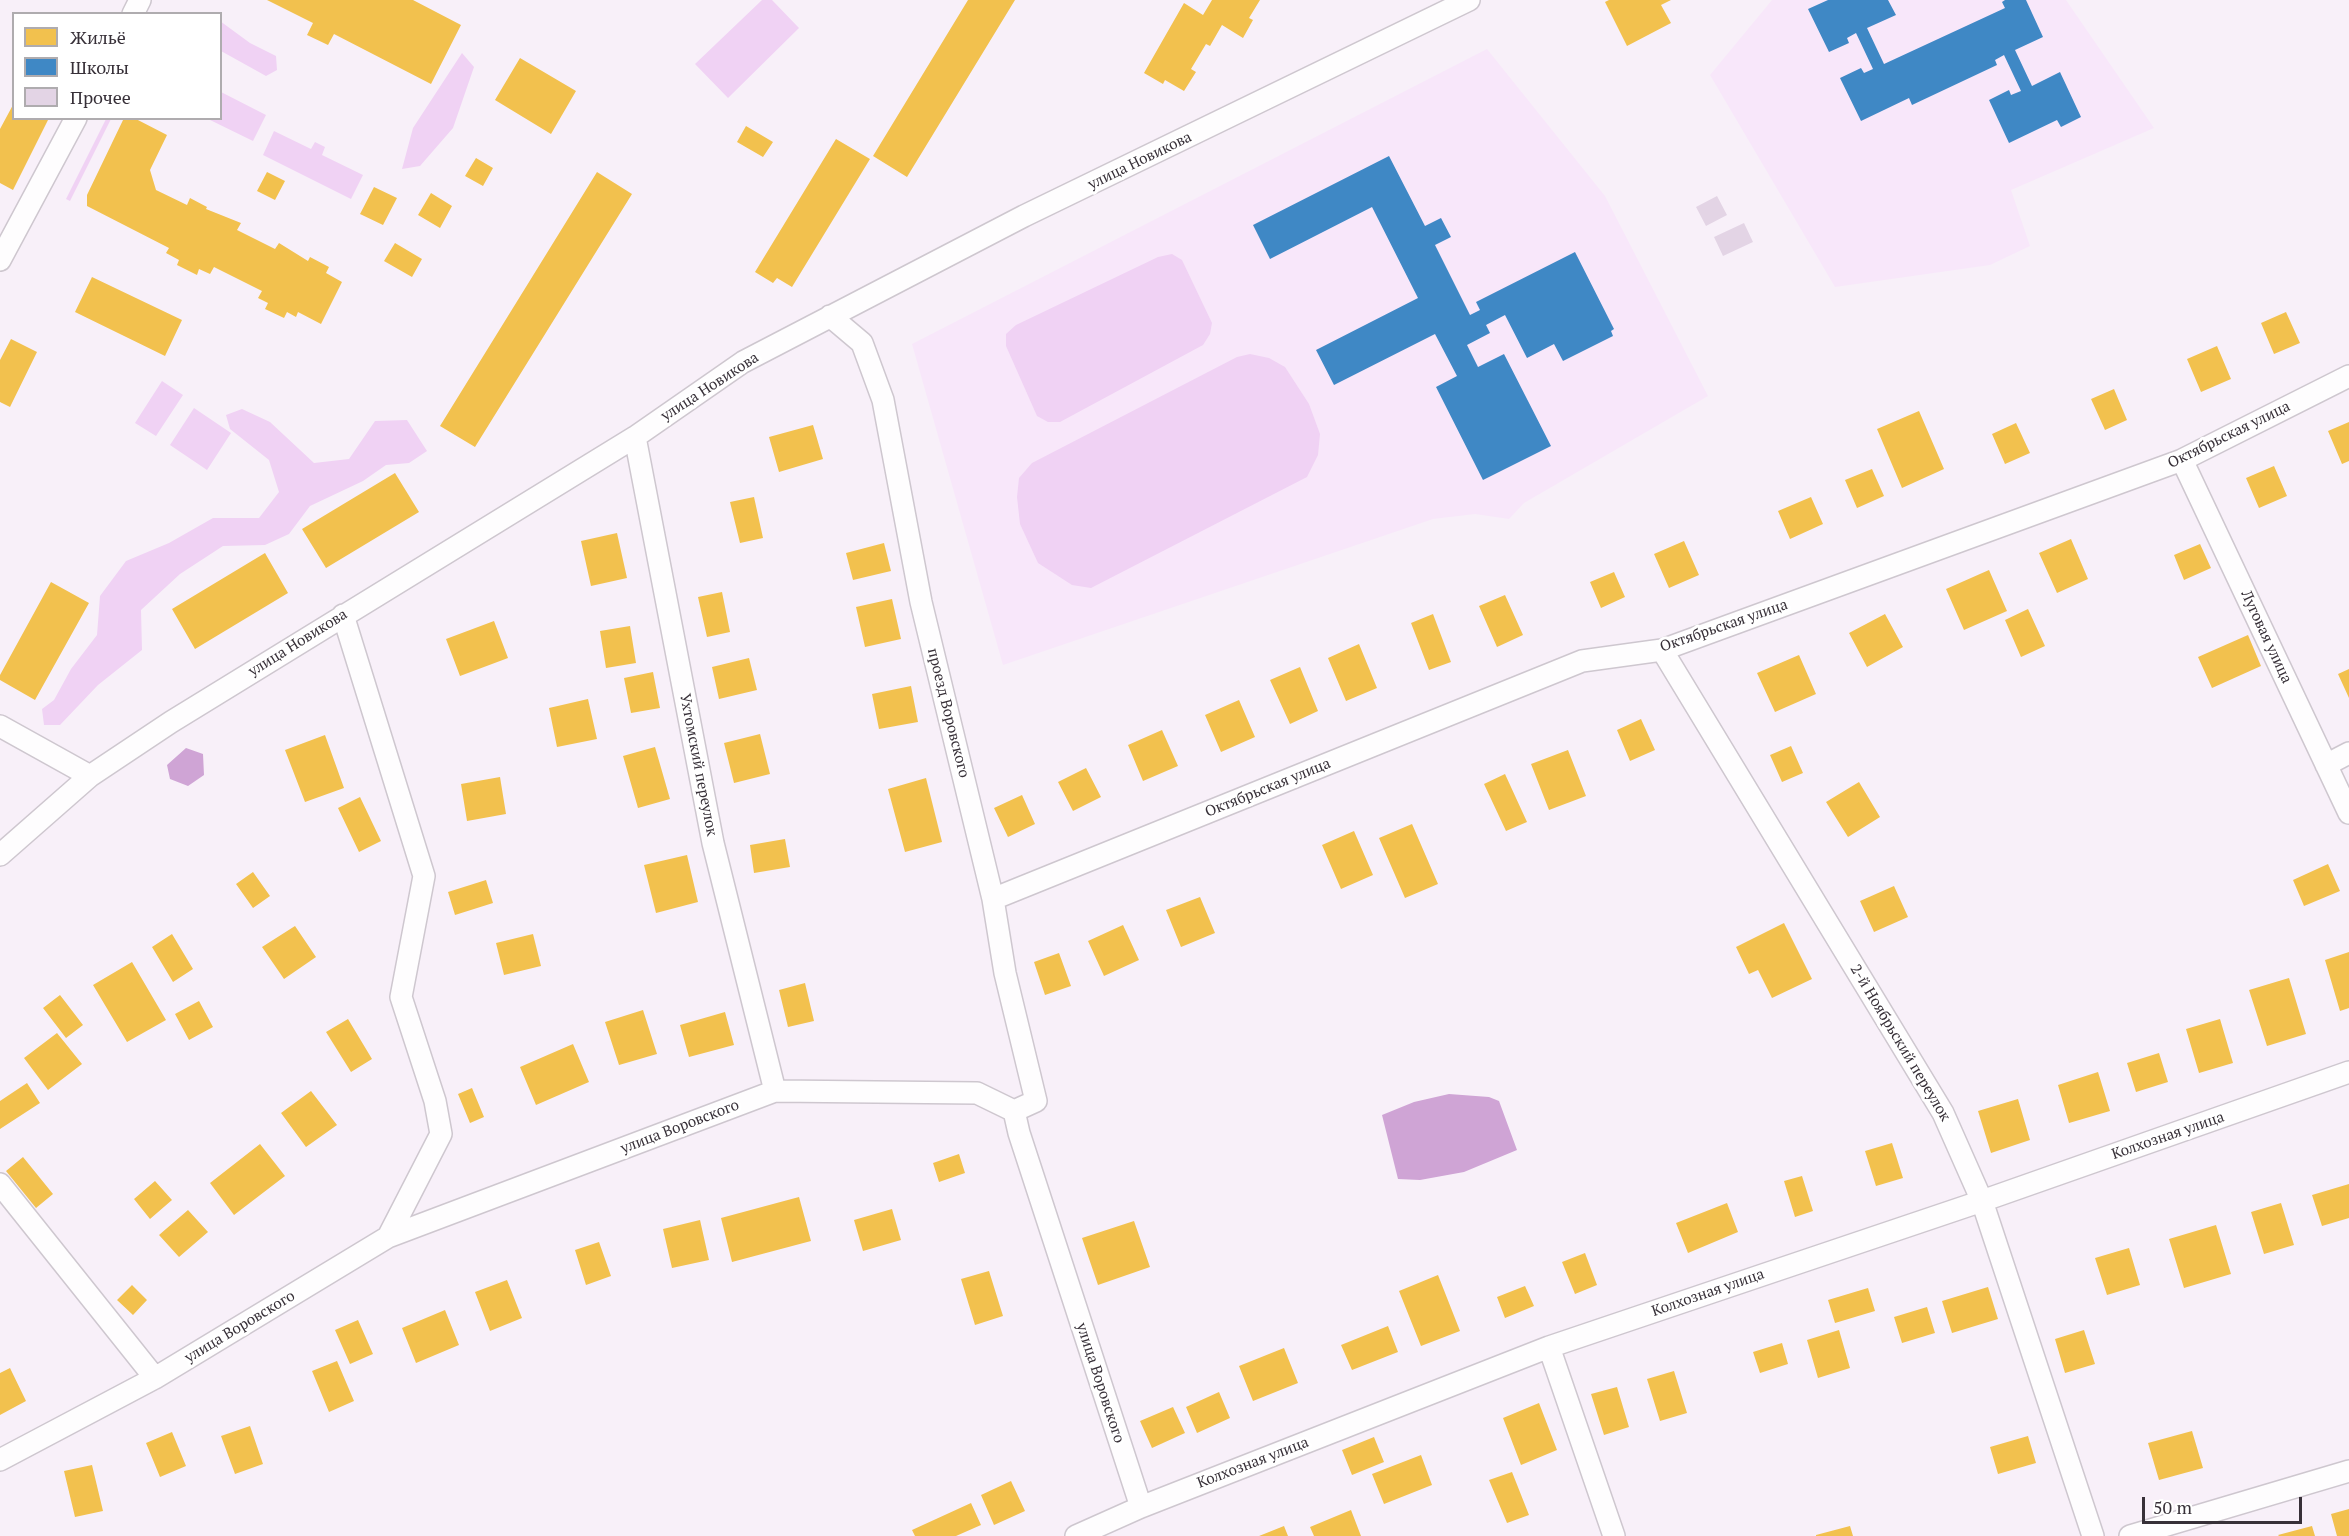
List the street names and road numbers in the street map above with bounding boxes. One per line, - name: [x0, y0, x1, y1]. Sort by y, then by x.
- street label: улица Новикова: [1085, 128, 1195, 194]
- street label: улица Новикова: [658, 349, 762, 425]
- street label: Октябрьская улица: [2165, 398, 2293, 472]
- street label: Луговая улица: [2237, 588, 2295, 686]
- street label: Октябрьская улица: [1658, 596, 1790, 656]
- street label: улица Новикова: [245, 605, 351, 681]
- street label: проезд Воровского: [923, 646, 973, 780]
- street label: Ухтомский переулок: [675, 692, 721, 838]
- street label: Октябрьская улица: [1203, 755, 1333, 821]
- street label: 2-й Ноябрьский переулок: [1846, 961, 1954, 1125]
- street label: улица Воровского: [618, 1096, 742, 1158]
- street label: Колхозная улица: [2109, 1108, 2227, 1164]
- street label: Колхозная улица: [1649, 1265, 1767, 1321]
- street label: улица Воровского: [182, 1287, 298, 1367]
- street label: улица Воровского: [1072, 1321, 1128, 1445]
- street label: Колхозная улица: [1195, 1433, 1311, 1493]

